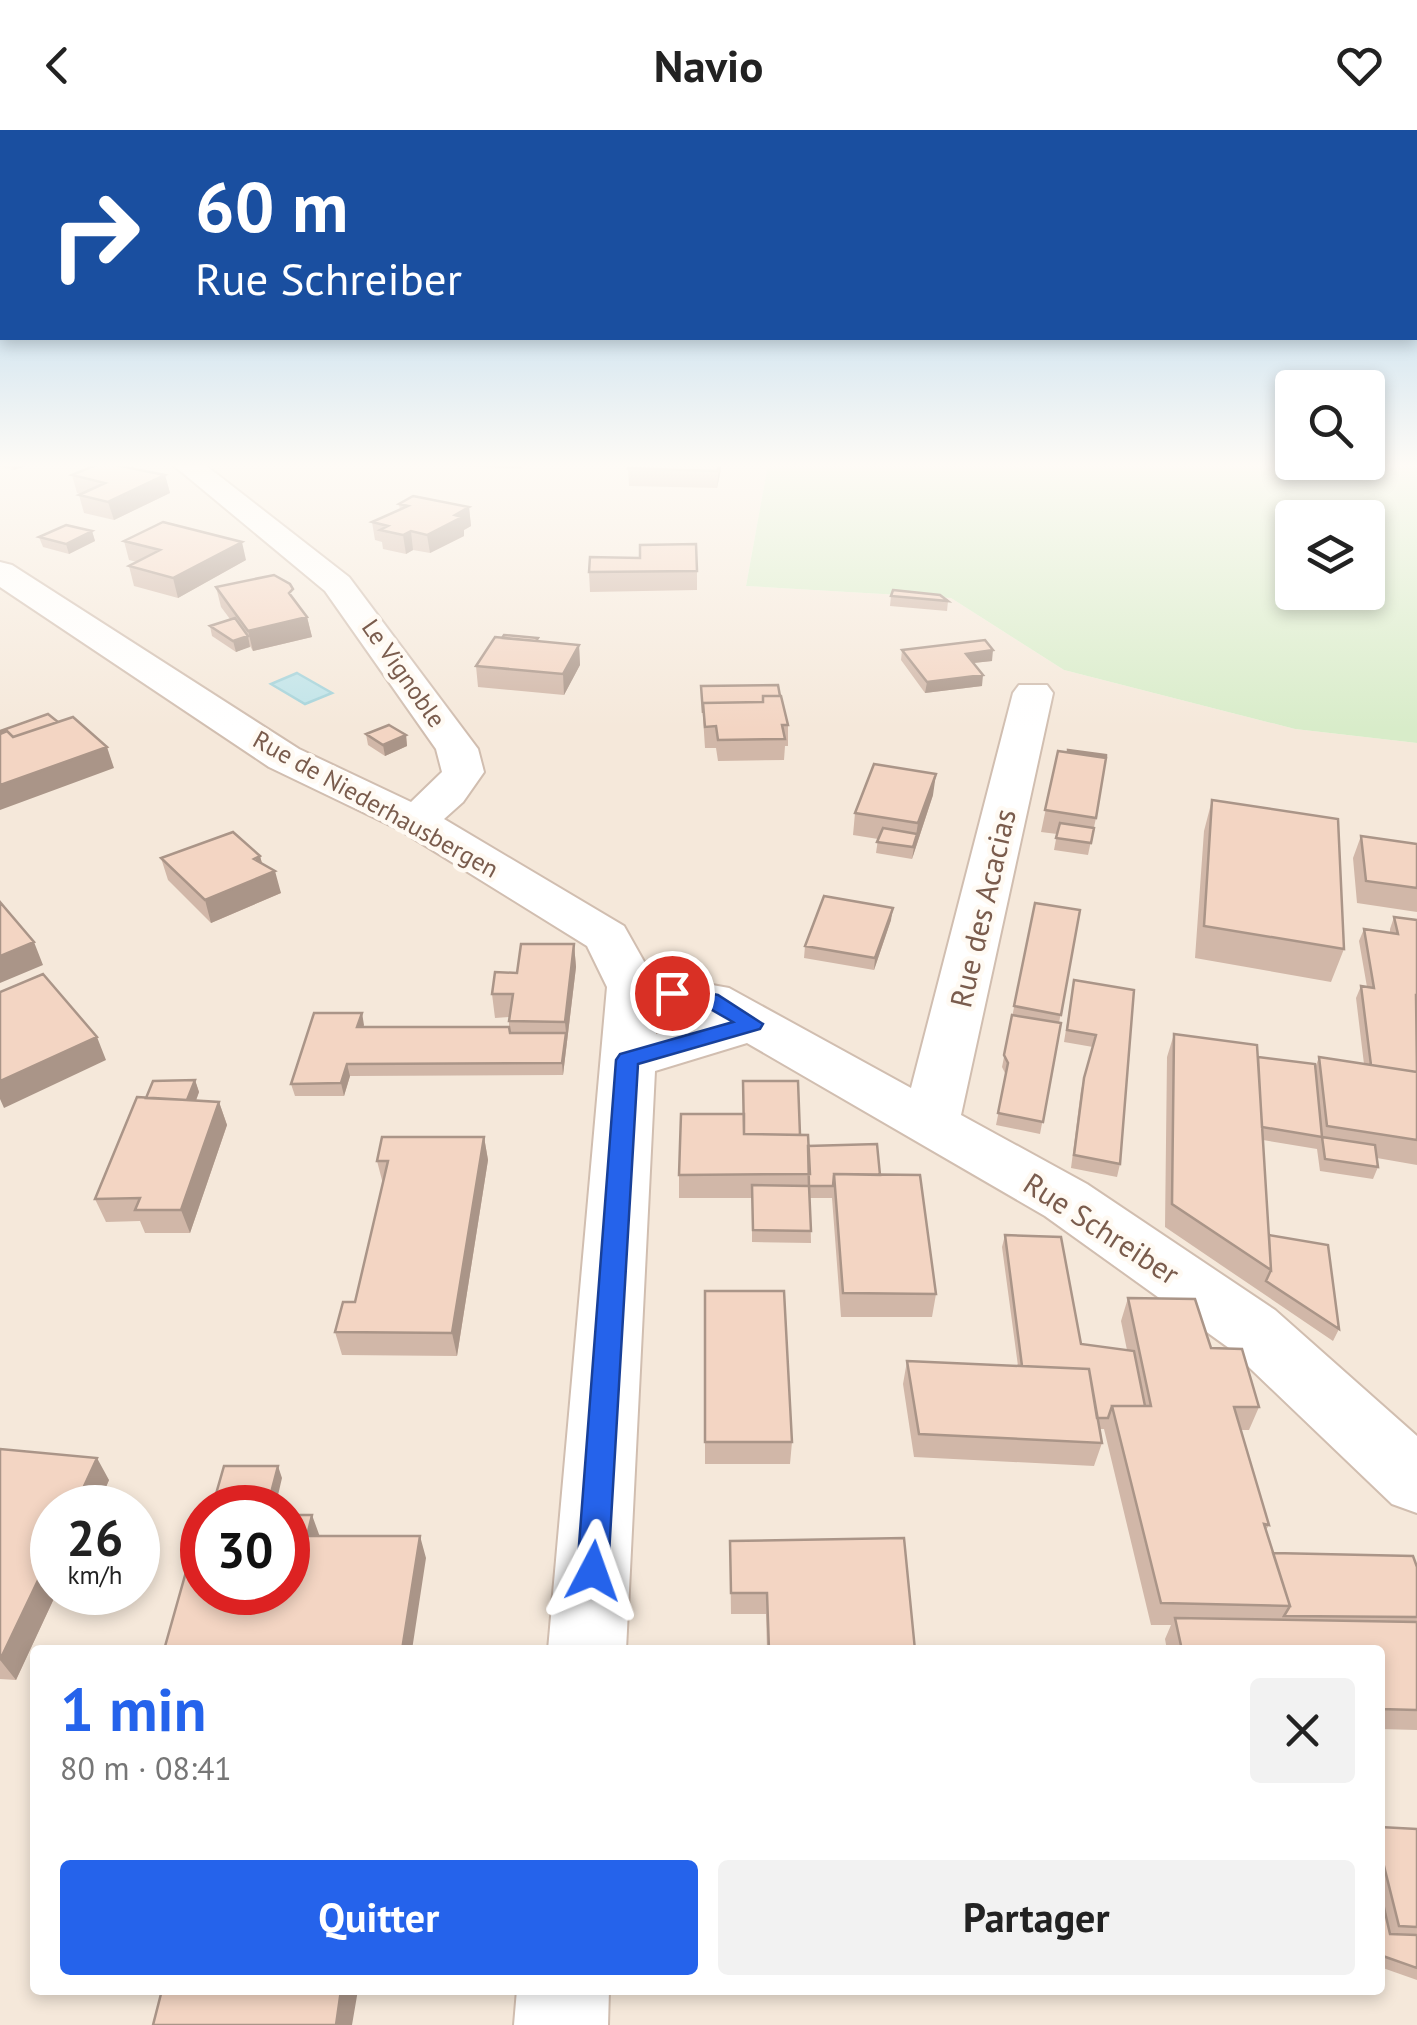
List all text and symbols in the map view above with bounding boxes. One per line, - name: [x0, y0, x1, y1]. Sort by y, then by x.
- text: Navio: [654, 36, 763, 94]
- icon: back: [30, 38, 85, 93]
- icon: heart: [1332, 38, 1387, 93]
- text: 60 m: [195, 161, 348, 251]
- icon: right: [30, 170, 160, 300]
- text: Rue Schreiber: [195, 249, 462, 307]
- map controls: [1275, 370, 1385, 610]
- button: search: [1275, 370, 1385, 480]
- button: layers: [1275, 500, 1385, 610]
- street label: Le Vignoble: [355, 613, 453, 733]
- street label: Rue de Niederhausbergen: [248, 723, 504, 885]
- street label: Rue des Acacias: [940, 805, 1024, 1011]
- pin: [630, 951, 715, 1036]
- icon: arrive: [645, 966, 700, 1021]
- street label: Rue Schreiber: [1017, 1163, 1187, 1293]
- speed limit sign: 30: [180, 1485, 310, 1615]
- text: 26: [67, 1505, 123, 1570]
- position arrow: [541, 1519, 645, 1623]
- text: km/h: [68, 1559, 122, 1591]
- text: 1 min: [60, 1670, 206, 1748]
- button: close: [1250, 1678, 1355, 1783]
- text: 80 m · 08:41: [60, 1747, 232, 1789]
- button: Quitter: [60, 1860, 698, 1975]
- button: Partager: [718, 1860, 1355, 1975]

